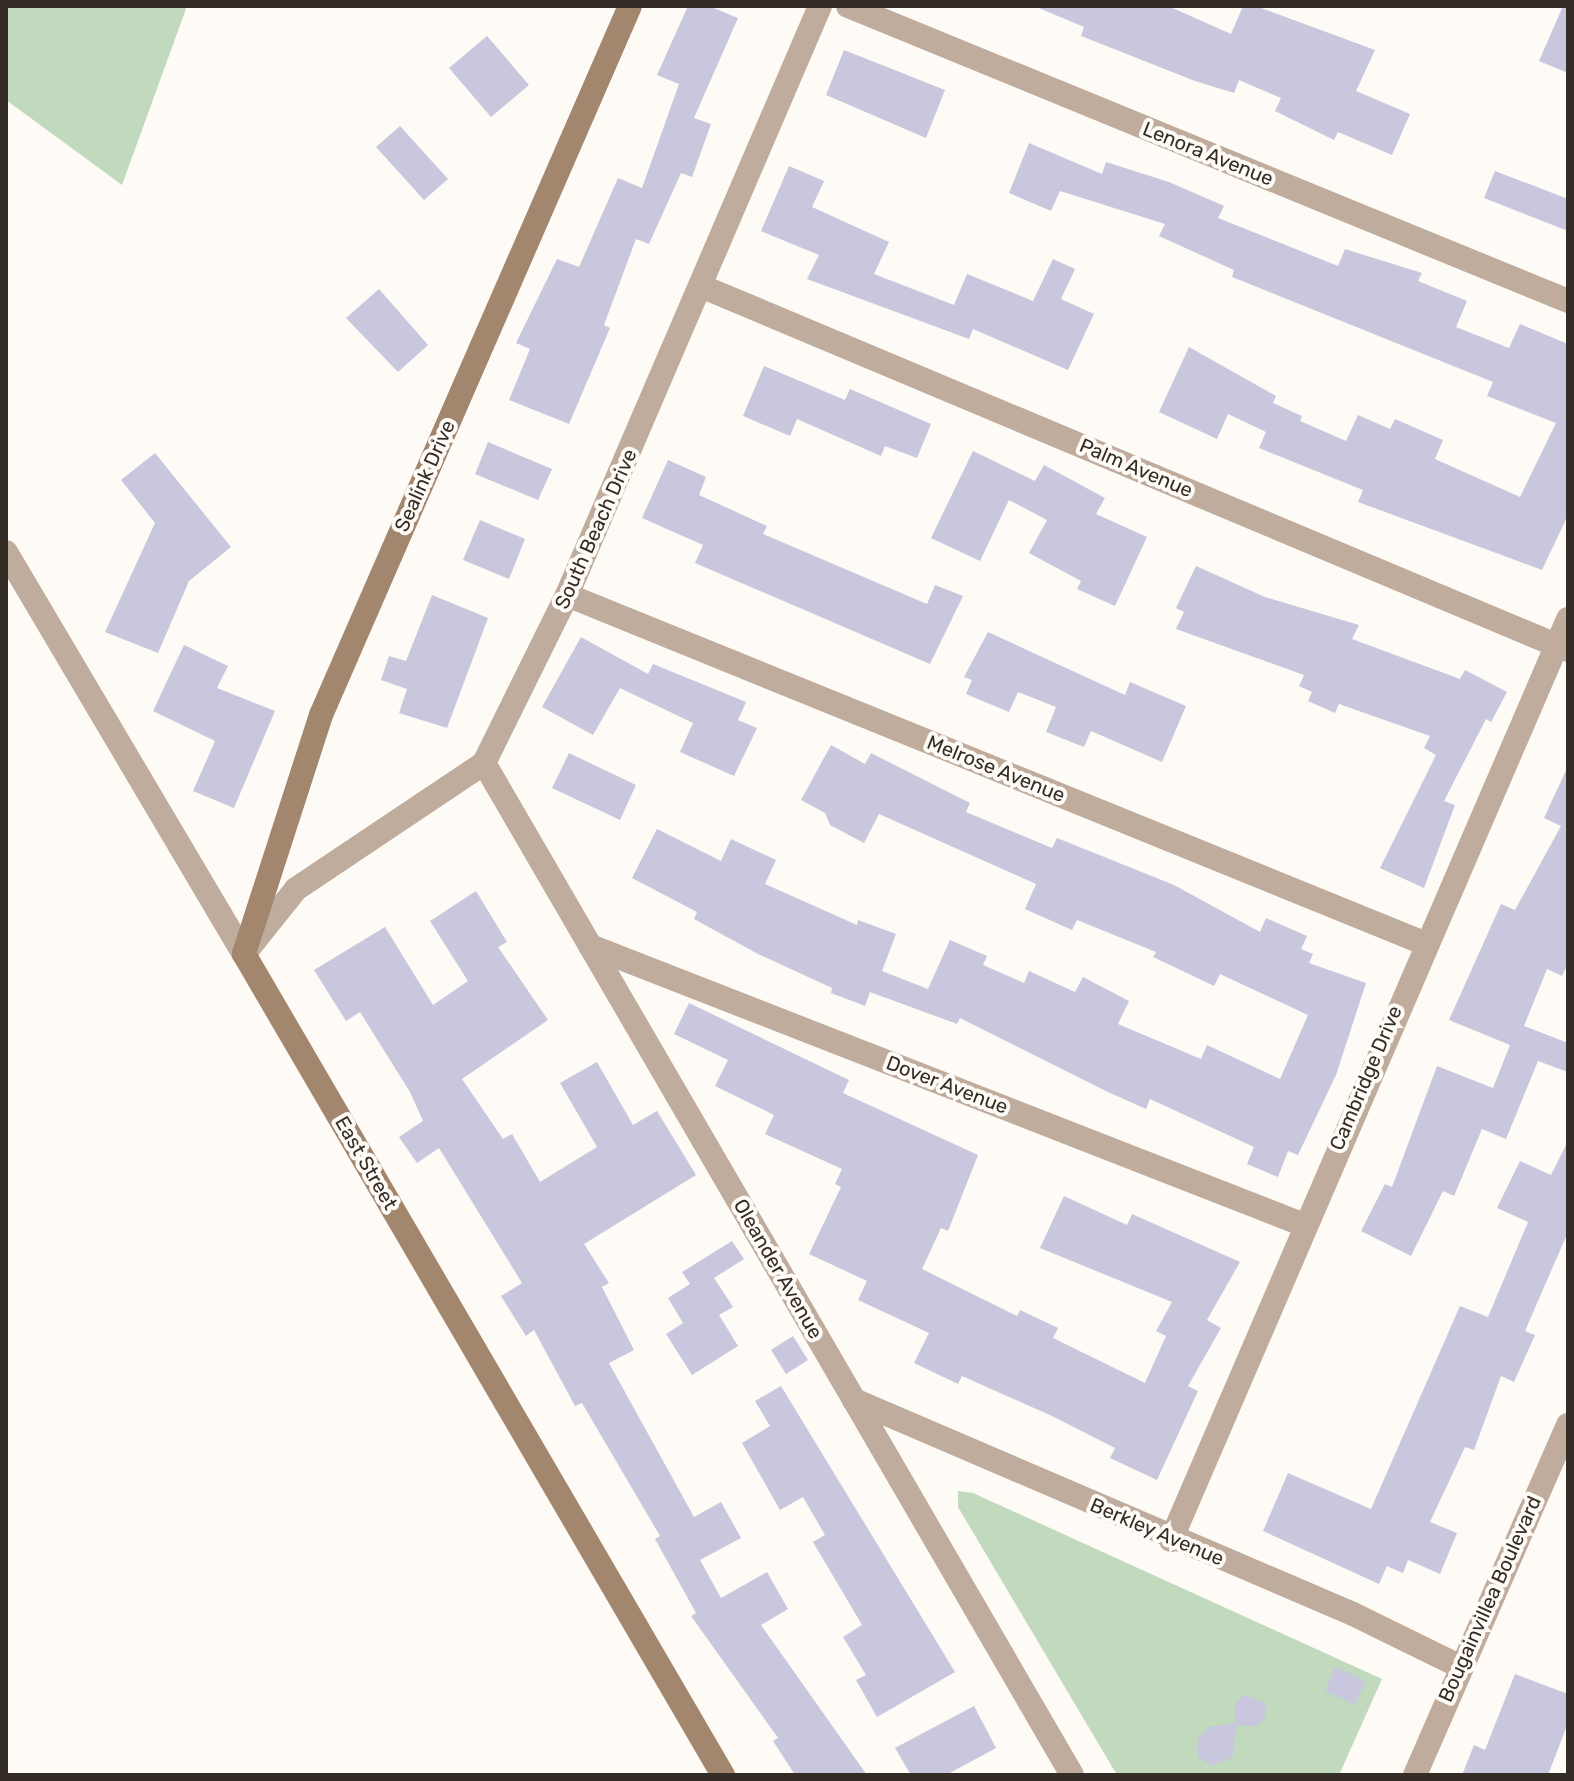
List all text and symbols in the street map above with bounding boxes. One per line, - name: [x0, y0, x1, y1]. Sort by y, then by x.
- street label: Lenora Avenue: [1139, 117, 1277, 191]
- street label: Sealink Drive: [390, 416, 460, 536]
- street label: Palm Avenue: [1075, 433, 1197, 503]
- street label: South Beach Drive: [550, 445, 642, 613]
- street label: Melrose Avenue: [923, 730, 1069, 808]
- street label: Cambridge Drive: [1325, 1002, 1407, 1154]
- street label: Dover Avenue: [882, 1051, 1012, 1119]
- street label: East Street: [330, 1112, 402, 1214]
- street label: Oleander Avenue: [728, 1194, 828, 1344]
- street label: Bougainvillea Boulevard: [1434, 1492, 1546, 1706]
- street label: Berkley Avenue: [1086, 1493, 1228, 1571]

